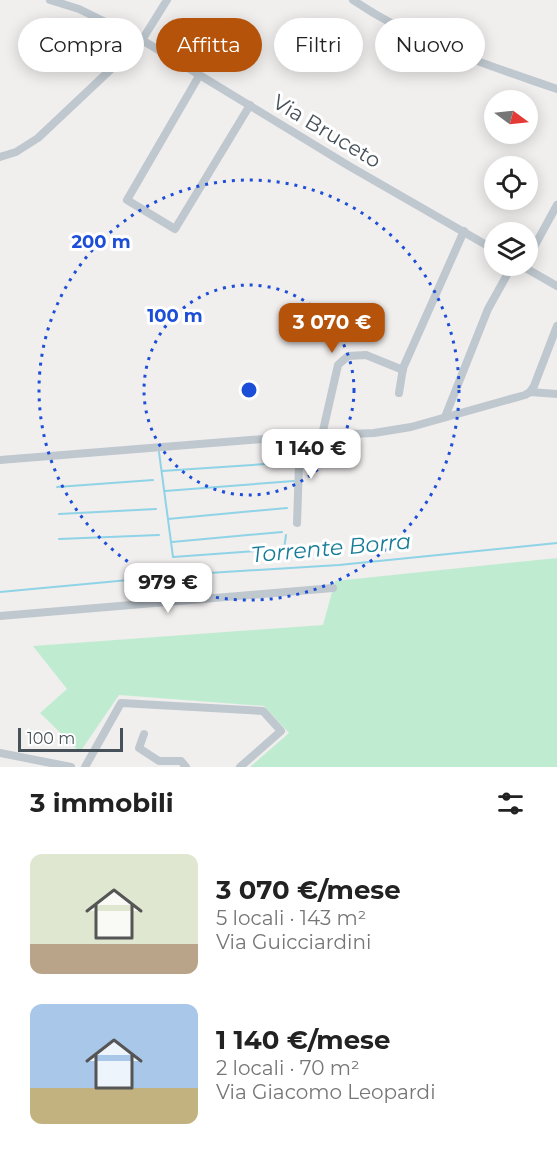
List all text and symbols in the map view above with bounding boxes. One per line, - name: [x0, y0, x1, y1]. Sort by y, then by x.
- chip: Compra: [18, 18, 144, 72]
- chip: Affitta: [156, 18, 262, 72]
- chip: Filtri: [274, 18, 363, 72]
- chip: Nuovo: [375, 18, 485, 72]
- street label: Via Bruceto: [268, 89, 386, 173]
- north arrow: [484, 90, 538, 144]
- map controls: [484, 90, 538, 276]
- button: locate: [484, 156, 538, 210]
- button: layers: [484, 222, 538, 276]
- text: 200 m: [71, 231, 131, 253]
- pin: 3 070 €: [277, 303, 387, 354]
- text: 100 m: [147, 305, 203, 327]
- text: 3 070 €: [293, 310, 371, 334]
- centre of rings: [239, 380, 259, 400]
- pin: 1 140 €: [256, 429, 366, 480]
- text: 1 140 €: [276, 436, 346, 460]
- water label: Torrente Borra: [250, 528, 412, 568]
- pin: 979 €: [126, 563, 210, 614]
- text: 979 €: [138, 570, 198, 594]
- scale bar: [18, 725, 123, 752]
- text: 100 m: [27, 729, 75, 748]
- text: 3 immobili: [30, 787, 174, 819]
- icon: filters: [494, 787, 527, 820]
- text: 3 070 €/mese: [216, 874, 401, 906]
- icon: home: [78, 878, 150, 950]
- text: 5 locali · 143 m²: [216, 906, 366, 930]
- text: Via Guicciardini: [216, 930, 371, 954]
- text: 1 140 €/mese: [216, 1024, 390, 1056]
- icon: home: [78, 1028, 150, 1100]
- text: 2 locali · 70 m²: [216, 1056, 360, 1080]
- text: Via Giacomo Leopardi: [216, 1080, 436, 1104]

